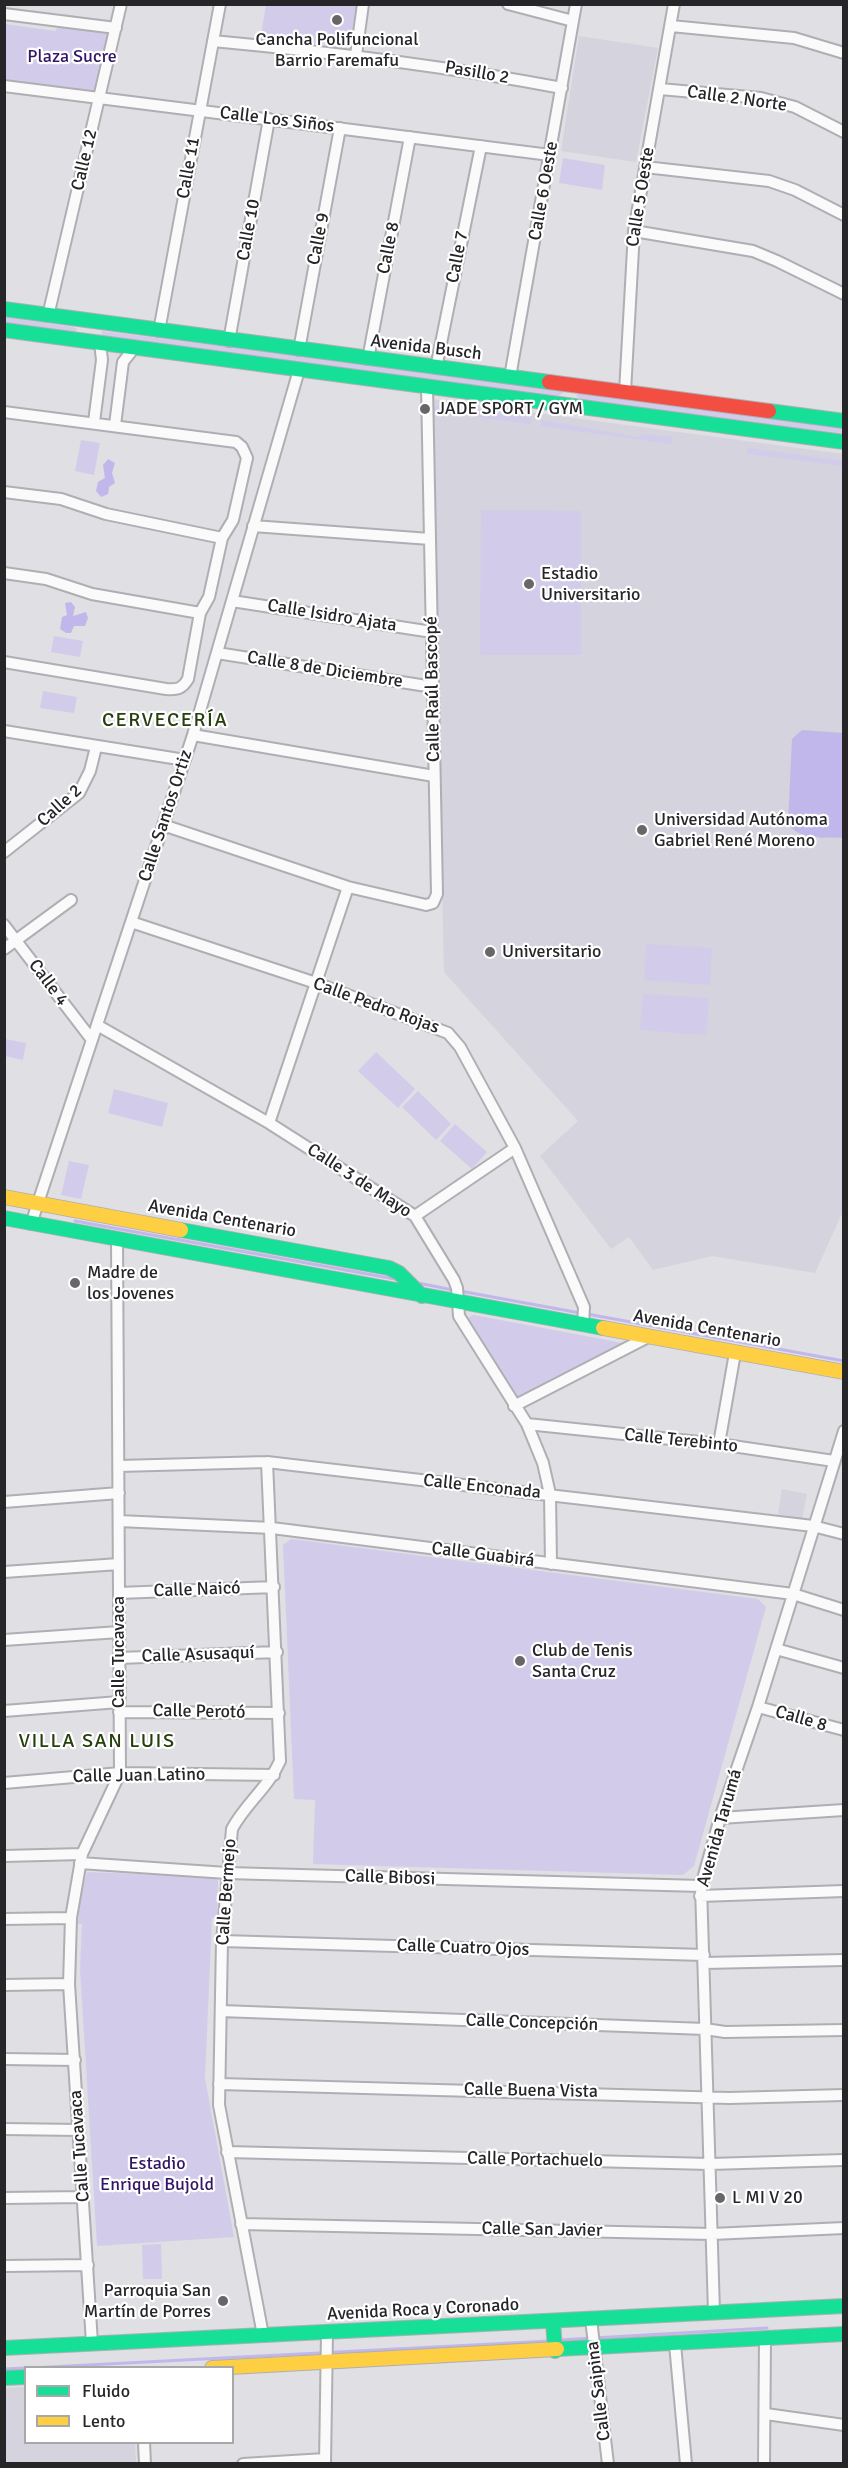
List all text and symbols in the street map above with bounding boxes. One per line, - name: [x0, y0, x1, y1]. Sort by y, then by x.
- marker: Cancha Polifuncional Barrio Faremafu: [330, 13, 344, 27]
- place label: Cancha Polifuncional Barrio Faremafu: [256, 29, 418, 72]
- park label: Plaza Sucre: [27, 46, 117, 68]
- street label: Pasillo 2: [443, 57, 511, 89]
- street label: Calle 2 Norte: [686, 81, 788, 117]
- street label: Calle Los Siños: [219, 102, 335, 138]
- street label: Calle 12: [67, 127, 103, 193]
- street label: Calle 11: [173, 135, 205, 201]
- street label: Calle 6 Oeste: [525, 140, 563, 242]
- street label: Calle 5 Oeste: [622, 146, 660, 248]
- street label: Calle 10: [233, 197, 265, 263]
- street label: Calle 9: [303, 211, 335, 267]
- street label: Calle 8: [373, 220, 405, 276]
- street label: Calle 7: [442, 229, 474, 285]
- street label: Avenida Busch: [369, 330, 483, 366]
- place label: JADE SPORT / GYM: [437, 398, 583, 420]
- marker: JADE SPORT / GYM: [418, 402, 432, 416]
- place label: Estadio Universitario: [541, 563, 640, 606]
- marker: Estadio Universitario: [522, 577, 536, 591]
- street label: Calle Isidro Ajata: [266, 595, 398, 637]
- street label: Calle Raúl Bascopé: [421, 616, 445, 762]
- street label: Calle 8 de Diciembre: [246, 647, 404, 693]
- district label: CERVECERÍA: [102, 709, 228, 733]
- street label: Calle Santos Ortiz: [134, 747, 198, 885]
- street label: Calle 2: [33, 780, 87, 832]
- place label: Universidad Autónoma Gabriel René Moreno: [654, 809, 828, 852]
- marker: Universidad Autónoma Gabriel René Moreno: [635, 823, 649, 837]
- place label: Universitario: [502, 941, 601, 963]
- marker: Universitario: [483, 945, 497, 959]
- street label: Calle 4: [24, 955, 72, 1011]
- street label: Calle Pedro Rojas: [310, 973, 442, 1039]
- street label: Calle 3 de Mayo: [303, 1139, 415, 1223]
- street label: Avenida Centenario: [146, 1195, 298, 1243]
- place label: Madre de los Jovenes: [87, 1262, 174, 1304]
- marker: Madre de los Jovenes: [68, 1276, 82, 1290]
- street label: Avenida Centenario: [631, 1305, 783, 1353]
- street label: Calle Terebinto: [623, 1424, 739, 1458]
- street label: Calle Enconada: [422, 1470, 542, 1504]
- street label: Calle Guabirá: [430, 1538, 536, 1572]
- street label: Calle Naicó: [153, 1578, 241, 1602]
- street label: Calle Tucavaca: [108, 1596, 130, 1708]
- place label: Club de Tenis Santa Cruz: [532, 1640, 633, 1682]
- street label: Calle Asusaquí: [141, 1642, 255, 1668]
- marker: Club de Tenis Santa Cruz: [513, 1654, 527, 1668]
- street label: Calle Perotó: [152, 1700, 246, 1724]
- street label: Calle 8: [773, 1701, 829, 1737]
- district label: VILLA SAN LUIS: [18, 1730, 176, 1754]
- street label: Calle Juan Latino: [73, 1764, 205, 1788]
- street label: Avenida Tarumá: [693, 1767, 747, 1889]
- street label: Calle Bermejo: [212, 1838, 242, 1946]
- street label: Calle Bibosi: [344, 1866, 436, 1890]
- street label: Calle Cuatro Ojos: [396, 1935, 530, 1961]
- street label: Calle Concepción: [465, 2010, 599, 2036]
- street label: Calle Buena Vista: [464, 2079, 598, 2103]
- street label: Calle Tucavaca: [65, 2089, 95, 2203]
- street label: Calle Portachuelo: [467, 2148, 603, 2172]
- park label: Estadio Enrique Bujold: [100, 2153, 214, 2196]
- place label: L MI V 20: [732, 2187, 803, 2209]
- marker: L MI V 20: [713, 2191, 727, 2205]
- street label: Calle San Javier: [481, 2218, 603, 2242]
- place label: Parroquia San Martín de Porres: [84, 2280, 211, 2322]
- marker: Parroquia San Martín de Porres: [216, 2294, 230, 2308]
- street label: Avenida Roca y Coronado: [326, 2294, 520, 2326]
- street label: Calle Saipina: [582, 2340, 616, 2442]
- legend: [24, 2366, 234, 2444]
- text: Fluido: [82, 2380, 130, 2402]
- text: Lento: [82, 2410, 125, 2432]

